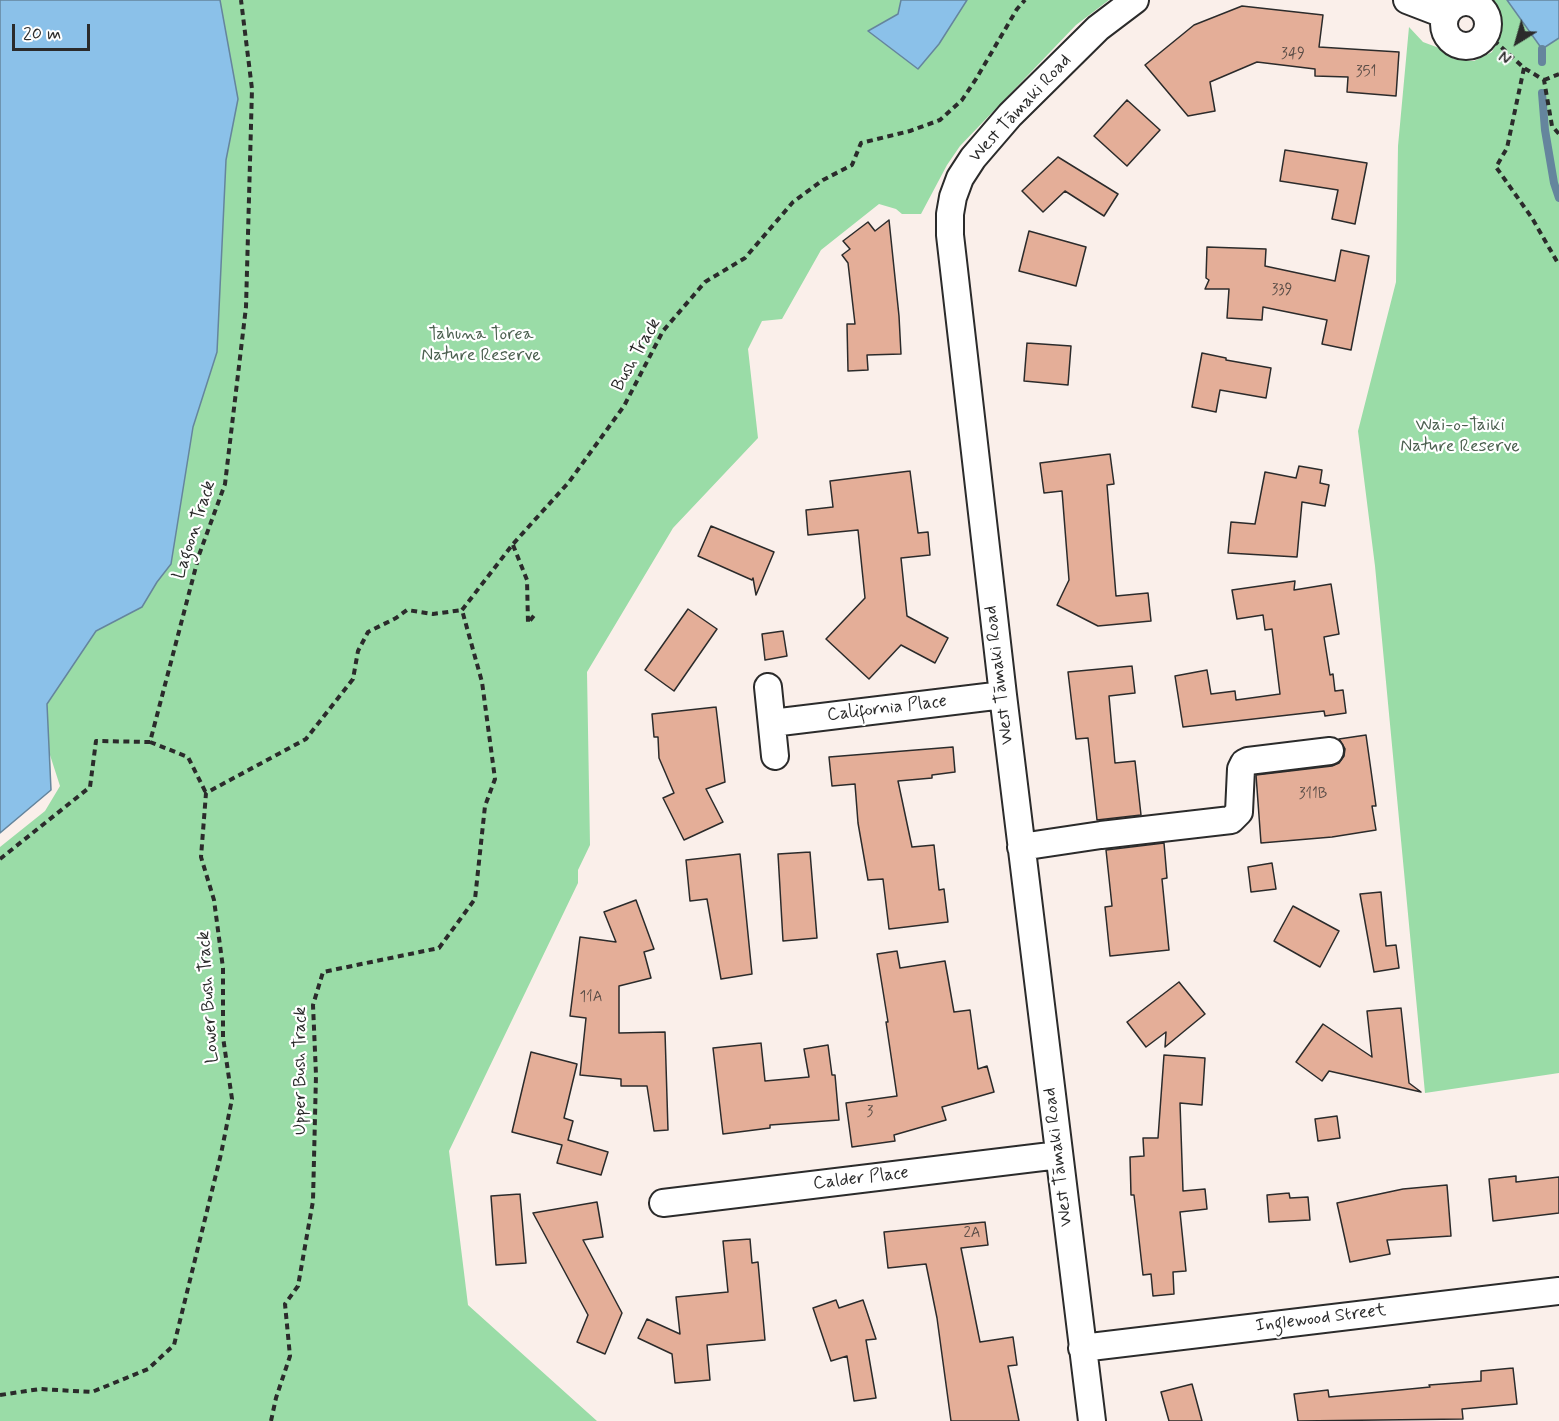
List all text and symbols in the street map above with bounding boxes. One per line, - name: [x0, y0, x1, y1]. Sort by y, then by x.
- scale bar: [15, 12, 93, 50]
- north arrow: [1487, 12, 1547, 72]
- text: 20 m: [23, 22, 61, 46]
- text: N: [1495, 45, 1516, 68]
- house number: 349: [1281, 46, 1305, 64]
- street label: West Tāmaki Road: [965, 50, 1077, 168]
- house number: 351: [1356, 64, 1376, 82]
- house number: 339: [1271, 282, 1293, 300]
- street label: Bush Track: [608, 315, 666, 395]
- park label: Tahuna Torea Nature Reserve: [421, 324, 541, 366]
- park label: Wai-o-Taiki Nature Reserve: [1400, 415, 1520, 458]
- street label: Lagoon Track: [169, 478, 221, 582]
- street label: West Tāmaki Road: [981, 604, 1019, 746]
- street label: California Place: [826, 691, 948, 727]
- house number: 311B: [1299, 786, 1327, 804]
- street label: Lower Bush Track: [194, 930, 224, 1064]
- house number: 11A: [580, 989, 602, 1007]
- street label: Upper Bush Track: [290, 1007, 312, 1135]
- street label: West Tāmaki Road: [1040, 1086, 1078, 1228]
- house number: 3: [867, 1104, 873, 1122]
- street label: Calder Place: [812, 1162, 910, 1196]
- house number: 2A: [963, 1225, 981, 1243]
- street label: Inglewood Street: [1255, 1300, 1387, 1338]

